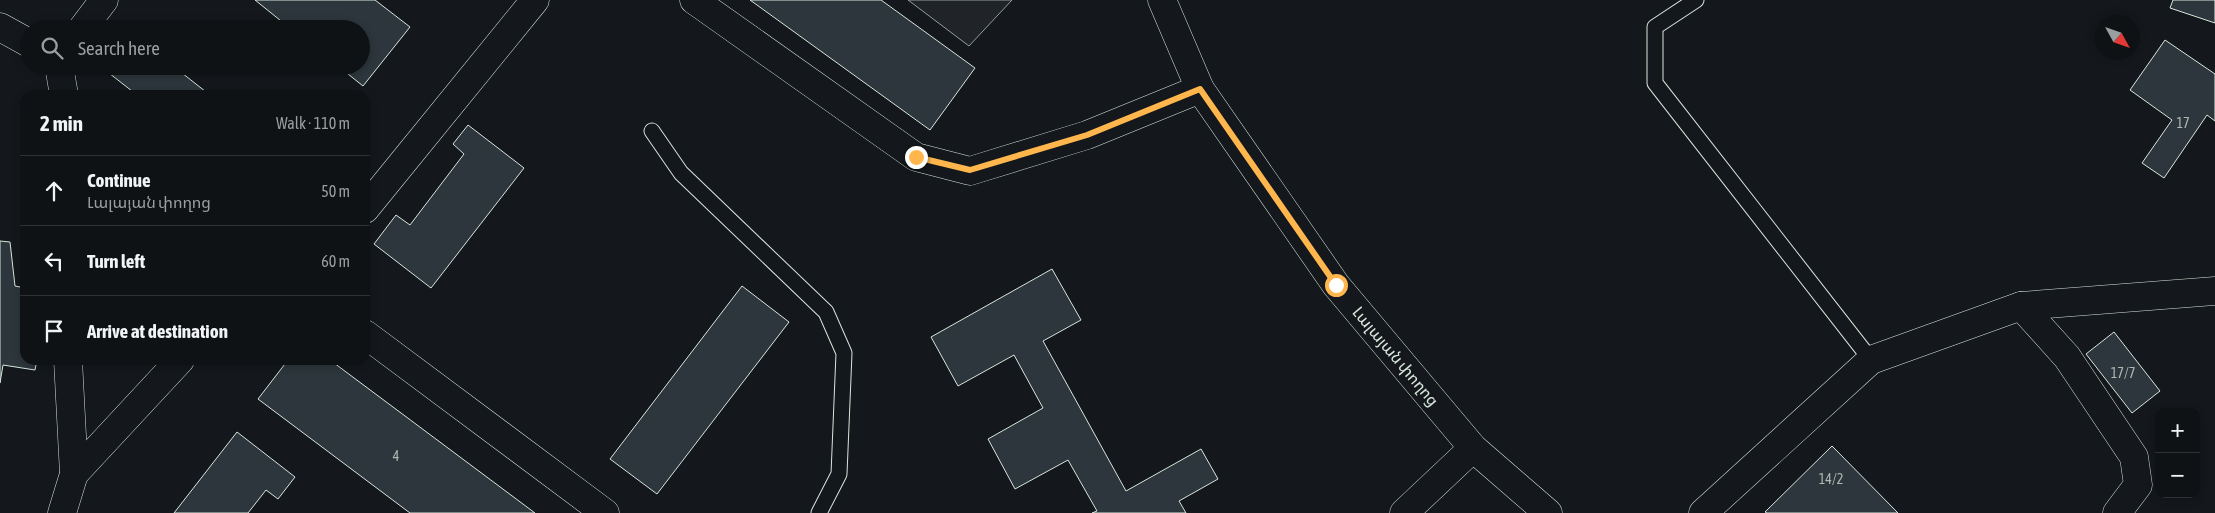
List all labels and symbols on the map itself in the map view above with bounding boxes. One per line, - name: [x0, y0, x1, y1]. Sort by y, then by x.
- north arrow: [2095, 15, 2140, 60]
- house number: 17: [2176, 115, 2190, 131]
- route end: [905, 146, 928, 169]
- route start: [1325, 274, 1348, 297]
- street label: Լալայան փողոց: [1349, 303, 1443, 410]
- house number: 17/7: [2111, 365, 2135, 381]
- house number: 4: [393, 448, 400, 464]
- house number: 14/2: [1819, 471, 1843, 487]

